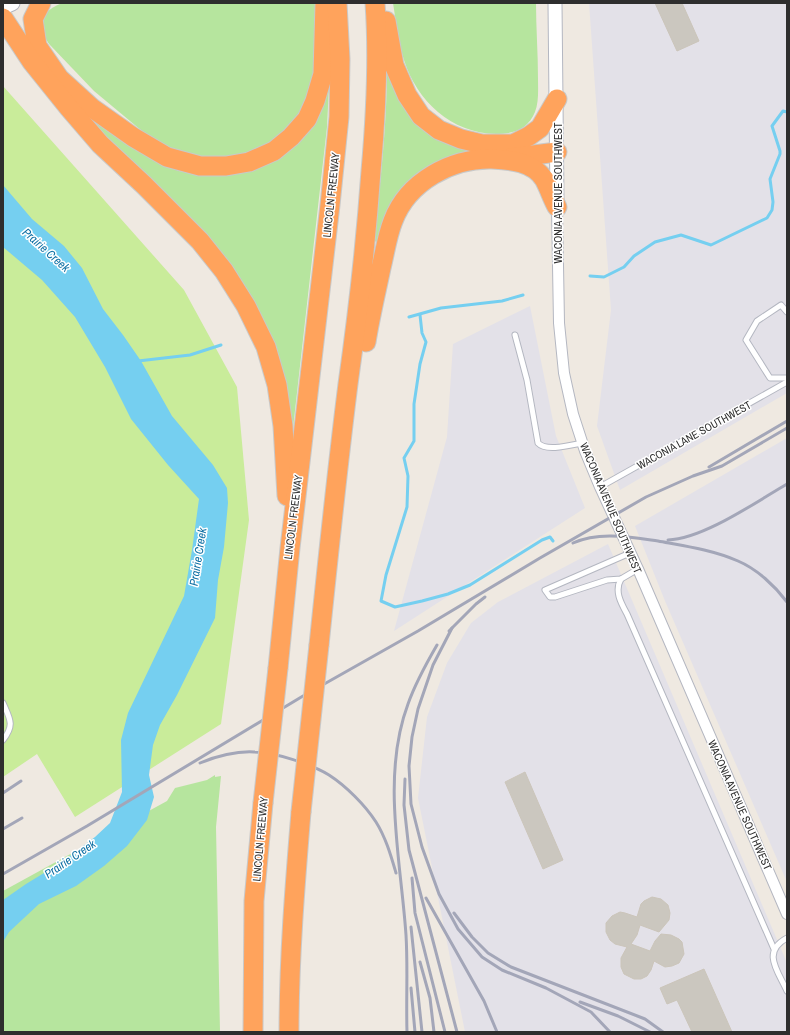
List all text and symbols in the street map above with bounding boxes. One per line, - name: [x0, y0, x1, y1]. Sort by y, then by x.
- street label: WACONIA AVENUE SOUTHWEST: [551, 122, 565, 263]
- street label: LINCOLN FREEWAY: [320, 152, 342, 238]
- water label: Prairie Creek: [19, 224, 74, 276]
- street label: WACONIA LANE SOUTHWEST: [634, 397, 754, 472]
- street label: WACONIA AVENUE SOUTHWEST: [577, 440, 645, 576]
- street label: LINCOLN FREEWAY: [281, 474, 305, 560]
- water label: Prairie Creek: [186, 526, 211, 587]
- street label: WACONIA AVENUE SOUTHWEST: [705, 738, 775, 873]
- street label: LINCOLN FREEWAY: [249, 796, 271, 882]
- water label: Prairie Creek: [41, 835, 100, 882]

